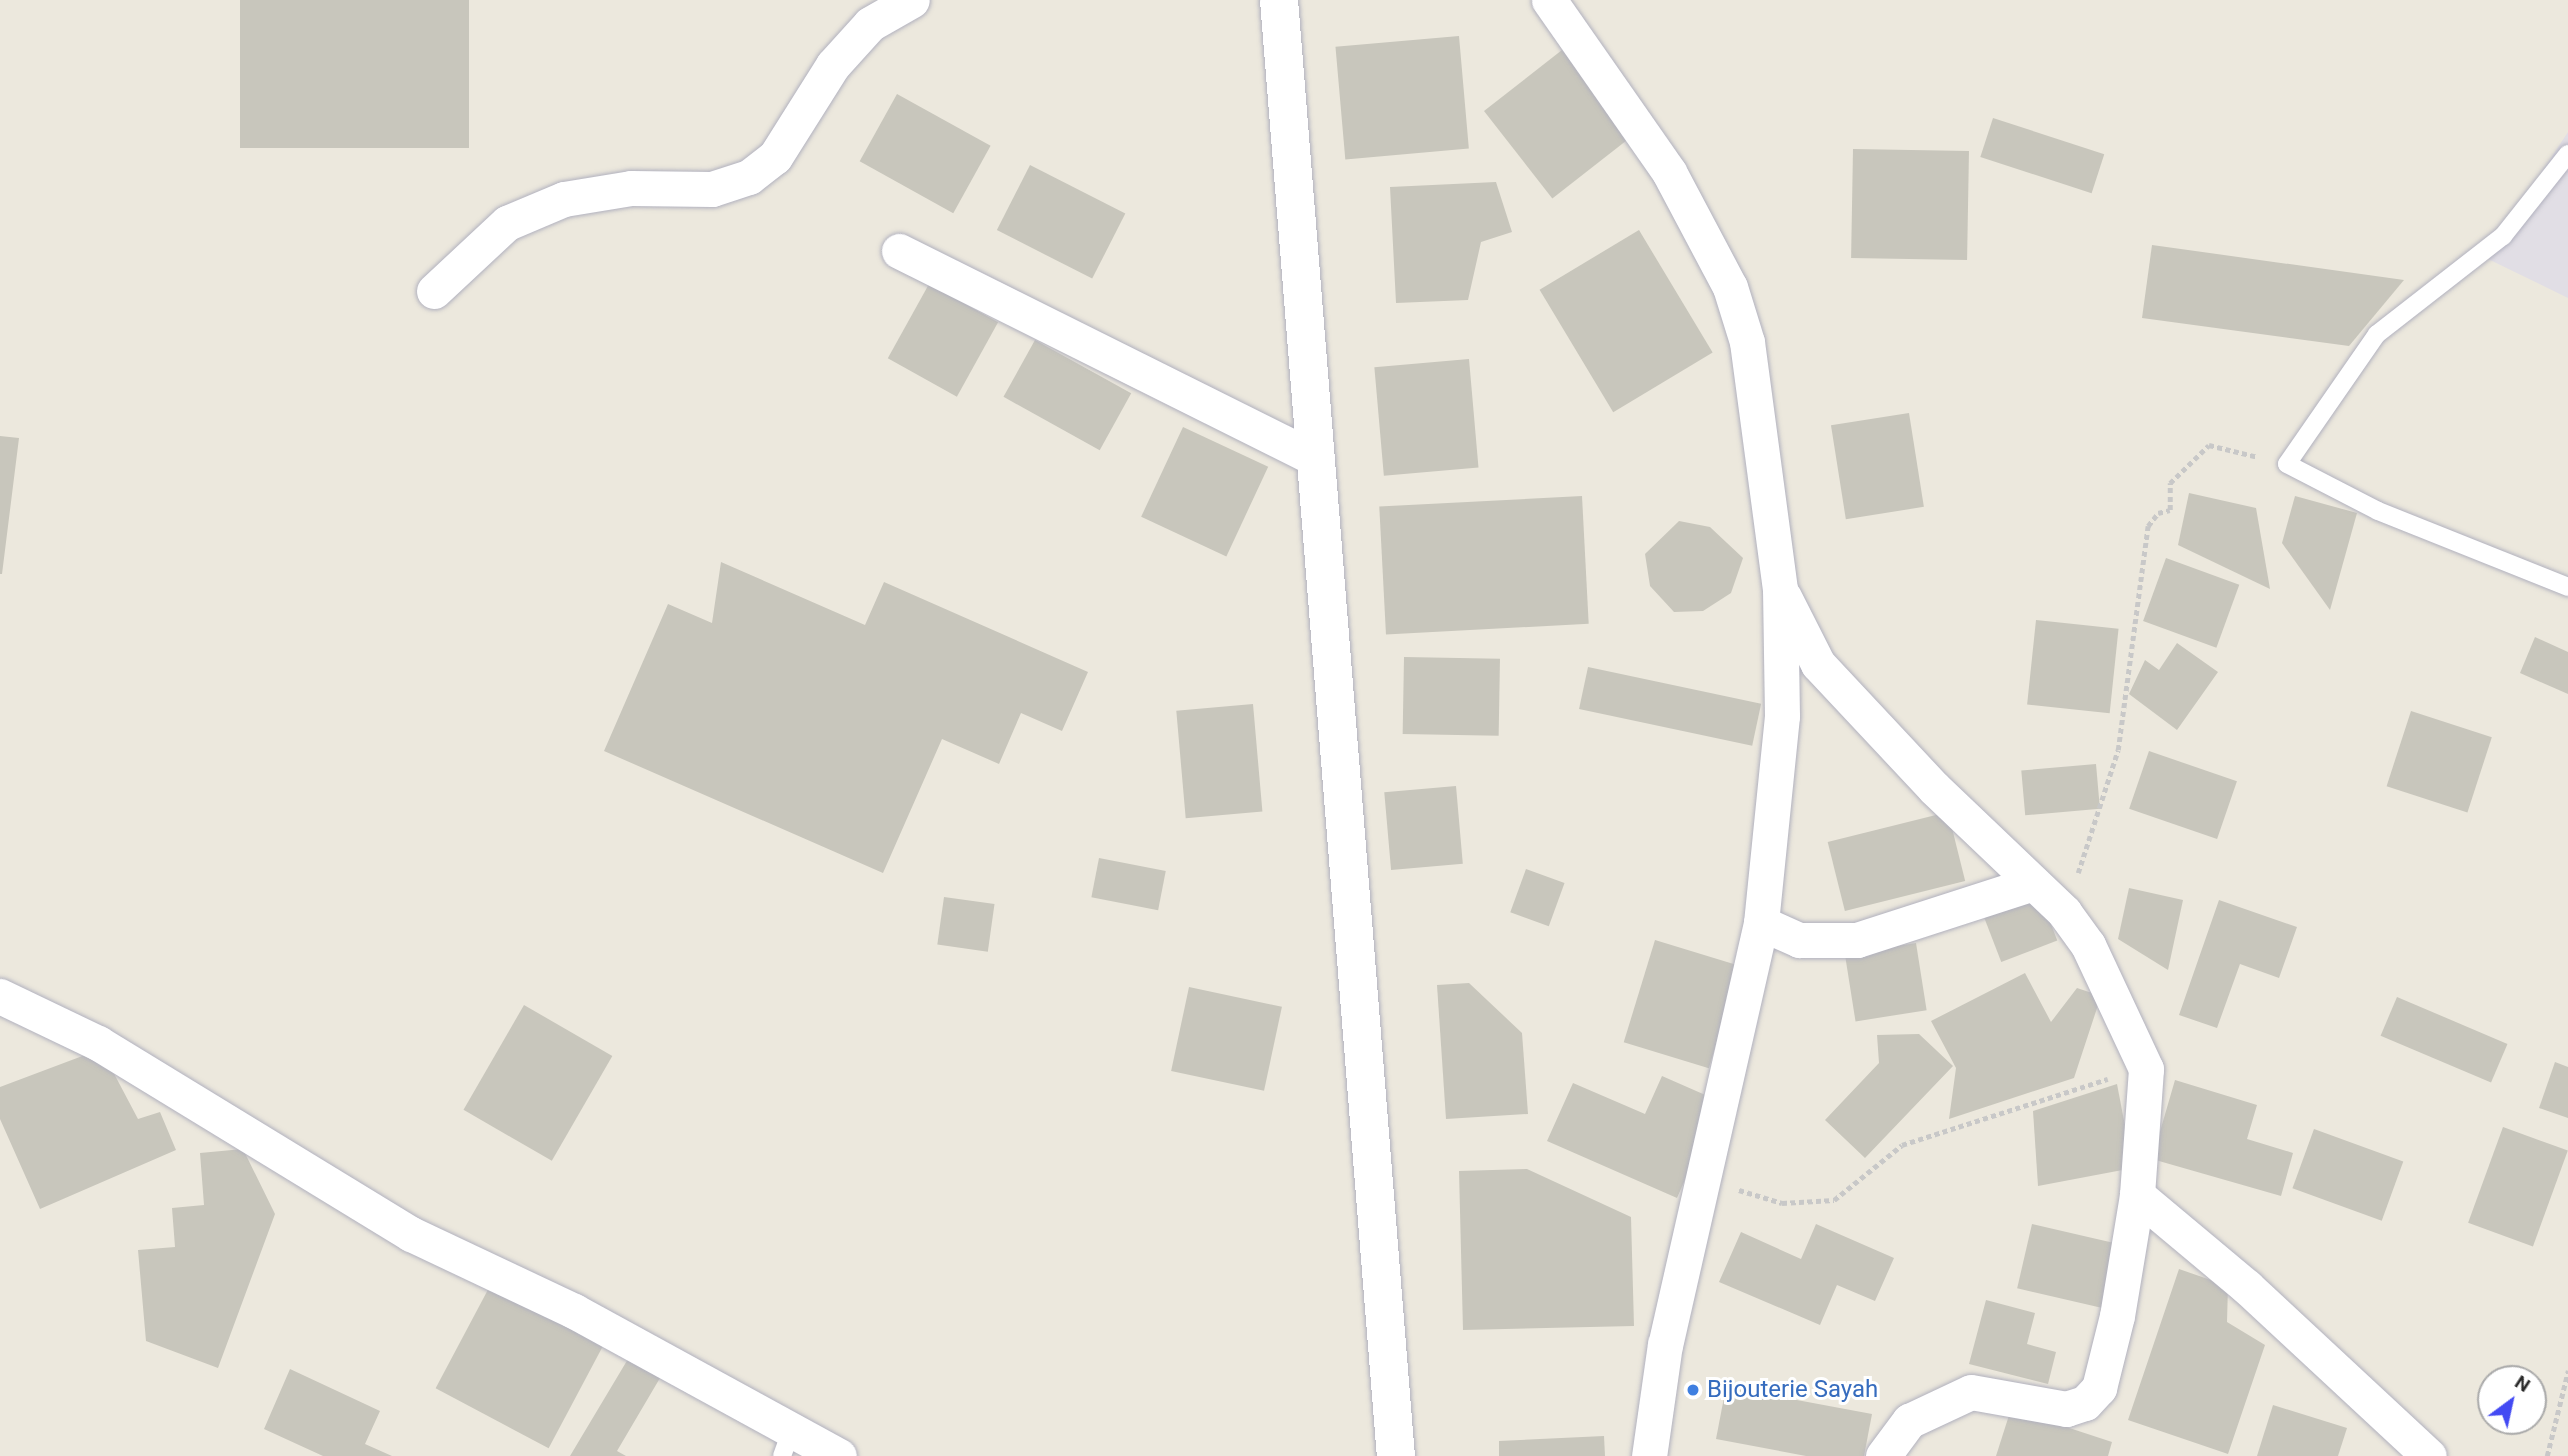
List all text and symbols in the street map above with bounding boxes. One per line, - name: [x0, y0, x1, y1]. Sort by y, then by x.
- north arrow: [2477, 1365, 2547, 1435]
- text: N: [2511, 1370, 2535, 1397]
- place label: Bijouterie Sayah: [1707, 1376, 1878, 1404]
- marker: Bijouterie Sayah: [1685, 1382, 1701, 1398]

